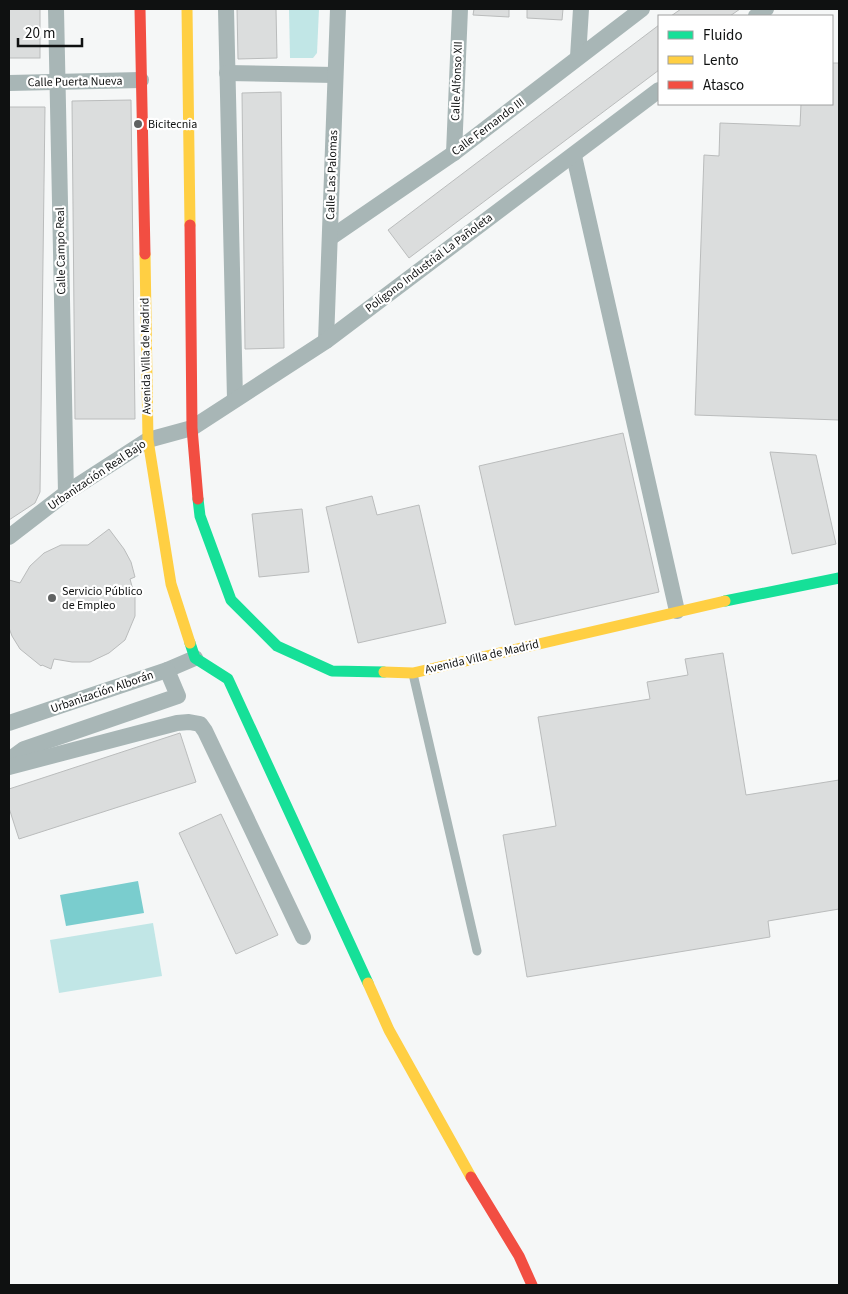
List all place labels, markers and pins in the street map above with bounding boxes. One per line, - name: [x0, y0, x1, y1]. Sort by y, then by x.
- place label: Bicitecnia: [148, 116, 197, 133]
- marker: Bicitecnia: [132, 118, 144, 130]
- place label: Servicio Público de Empleo: [62, 583, 142, 614]
- marker: Servicio Público de Empleo: [46, 592, 58, 604]

